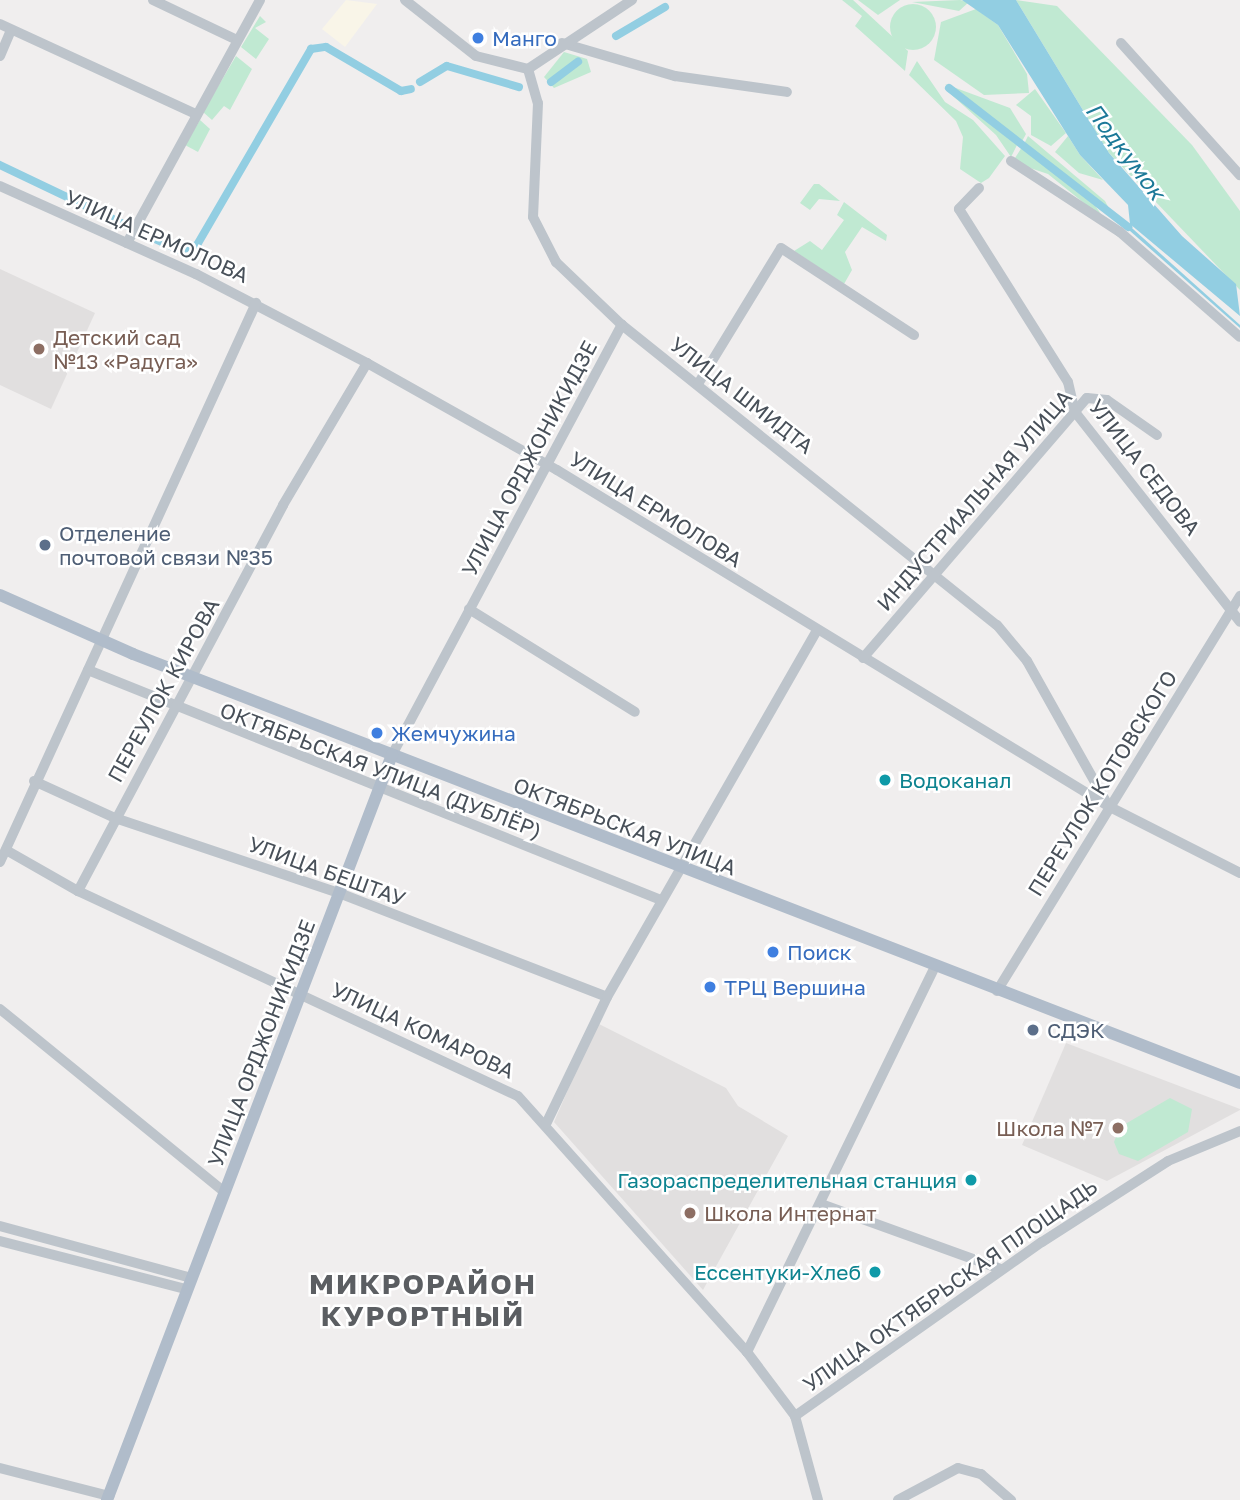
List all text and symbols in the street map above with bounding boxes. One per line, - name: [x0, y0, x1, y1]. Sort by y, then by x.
- place label: Манго: [492, 25, 557, 51]
- marker: Манго: [470, 30, 486, 46]
- water label: Подкумок: [1080, 97, 1172, 205]
- street label: УЛИЦА ЕРМОЛОВА: [61, 184, 253, 288]
- place label: Детский сад №13 «Радуга»: [53, 324, 198, 374]
- street label: УЛИЦА ШМИДТА: [665, 331, 819, 459]
- street label: УЛИЦА ОРДЖОНИКИДЗЕ: [456, 336, 602, 580]
- marker: Детский сад №13 «Радуга»: [31, 341, 47, 357]
- street label: ИНДУСТРИАЛЬНАЯ УЛИЦА: [871, 384, 1077, 616]
- street label: УЛИЦА СЕДОВА: [1084, 394, 1206, 540]
- street label: УЛИЦА ЕРМОЛОВА: [565, 446, 747, 572]
- place label: Отделение почтовой связи №35: [59, 520, 273, 570]
- marker: Отделение почтовой связи №35: [37, 537, 53, 553]
- street label: ПЕРЕУЛОК КИРОВА: [102, 594, 224, 786]
- street label: ПЕРЕУЛОК КОТОВСКОГО: [1022, 666, 1182, 900]
- street label: ОКТЯБРЬСКАЯ УЛИЦА (ДУБЛЁР): [217, 697, 545, 843]
- place label: Жемчужина: [391, 720, 516, 746]
- marker: Жемчужина: [369, 725, 385, 741]
- place label: Водоканал: [899, 767, 1011, 793]
- street label: ОКТЯБРЬСКАЯ УЛИЦА: [510, 772, 740, 880]
- marker: Водоканал: [877, 772, 893, 788]
- street label: УЛИЦА БЕШТАУ: [245, 831, 409, 911]
- street label: УЛИЦА ОРДЖОНИКИДЗЕ: [202, 916, 320, 1170]
- place label: Поиск: [787, 939, 852, 965]
- marker: Поиск: [765, 944, 781, 960]
- place label: ТРЦ Вершина: [724, 974, 866, 1000]
- street label: УЛИЦА КОМАРОВА: [328, 977, 518, 1083]
- marker: ТРЦ Вершина: [702, 979, 718, 995]
- place label: СДЭК: [1047, 1017, 1105, 1043]
- marker: СДЭК: [1025, 1022, 1041, 1038]
- place label: Школа №7: [996, 1115, 1104, 1141]
- marker: Школа №7: [1110, 1120, 1126, 1136]
- place label: Газораспределительная станция: [617, 1167, 957, 1193]
- marker: Газораспределительная станция: [963, 1172, 979, 1188]
- street label: УЛИЦА ОКТЯБРЬСКАЯ ПЛОЩАДЬ: [798, 1173, 1102, 1397]
- place label: Школа Интернат: [704, 1200, 877, 1226]
- marker: Школа Интернат: [682, 1205, 698, 1221]
- place label: Ессентуки-Хлеб: [694, 1259, 861, 1285]
- marker: Ессентуки-Хлеб: [867, 1264, 883, 1280]
- district label: МИКРОРАЙОН КУРОРТНЫЙ: [310, 1267, 536, 1333]

